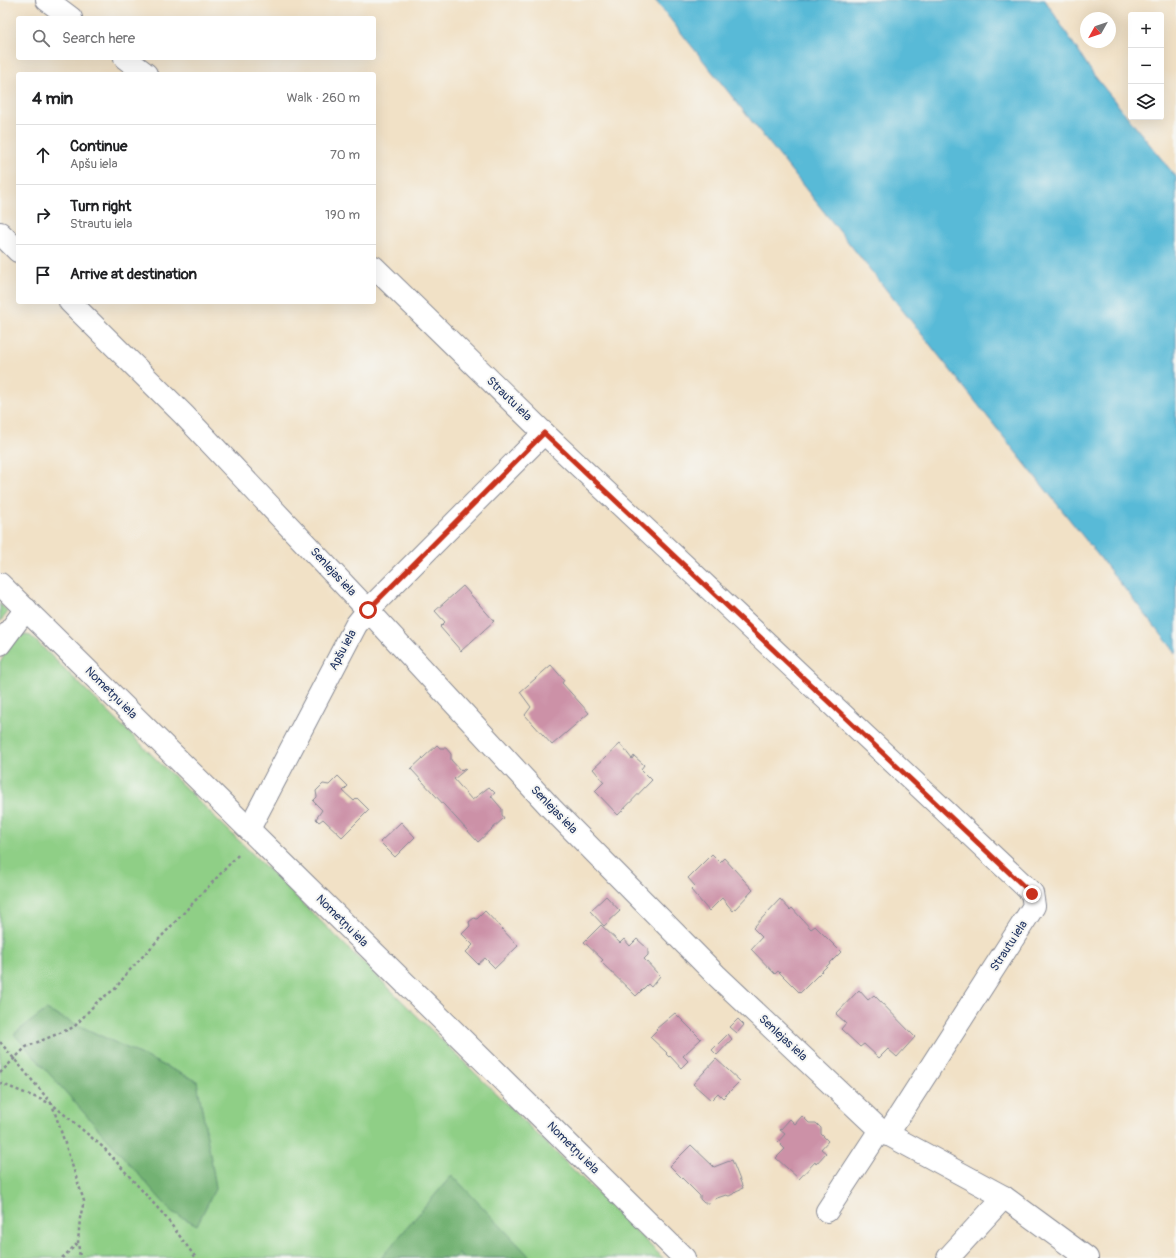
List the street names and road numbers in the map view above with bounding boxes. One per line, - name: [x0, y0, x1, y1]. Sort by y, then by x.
- street label: Strautu iela: [483, 374, 535, 425]
- street label: Senlejas iela: [307, 545, 360, 600]
- street label: Apšu iela: [326, 627, 360, 673]
- street label: Nometņu iela: [82, 664, 141, 723]
- street label: Senlejas iela: [527, 783, 581, 837]
- street label: Nometņu iela: [313, 892, 372, 951]
- street label: Strautu iela: [987, 917, 1031, 974]
- street label: Senlejas iela: [756, 1012, 811, 1065]
- street label: Nometņu iela: [544, 1119, 603, 1178]

